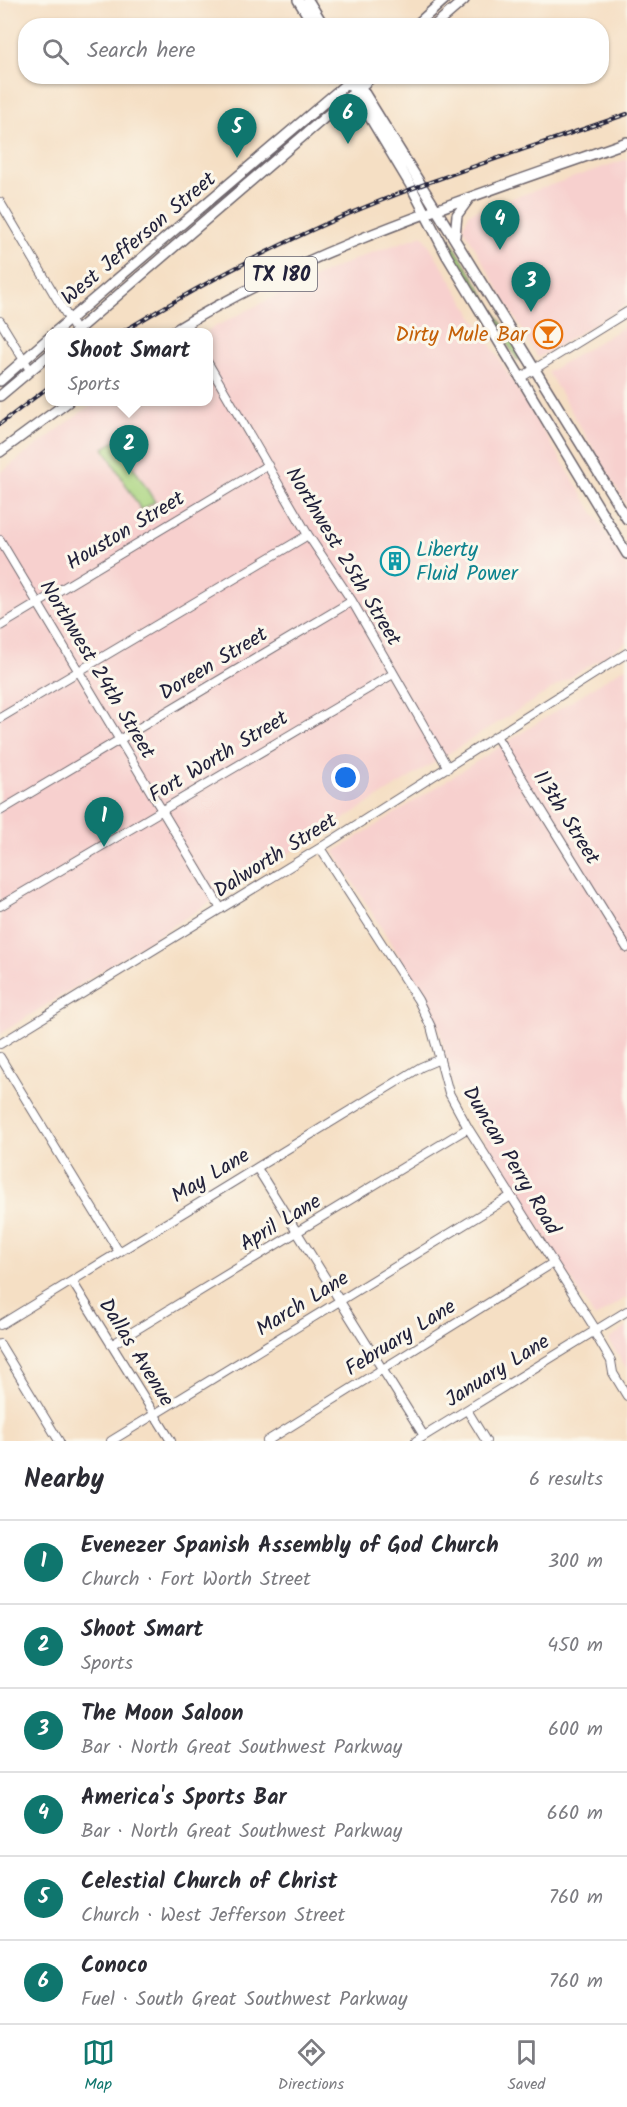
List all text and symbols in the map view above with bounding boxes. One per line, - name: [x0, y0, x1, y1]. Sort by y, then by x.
- search box: [18, 18, 609, 84]
- text: Search here: [87, 34, 195, 69]
- icon: search: [39, 35, 72, 68]
- pin: 6: [328, 94, 368, 144]
- pin: 5: [218, 108, 256, 158]
- street label: West Jefferson Street: [54, 164, 225, 314]
- pin: 4: [480, 200, 520, 250]
- road number: TX 180: [245, 257, 317, 291]
- pin: 3: [512, 262, 550, 312]
- bar icon: Dirty Mule Bar: [532, 318, 564, 350]
- place label: Dirty Mule Bar: [395, 319, 528, 352]
- popup: [45, 328, 213, 406]
- text: Shoot Smart: [68, 334, 190, 369]
- text: Sports: [68, 369, 120, 401]
- pin: 2: [110, 426, 148, 475]
- street label: Northwest 25th Street: [276, 461, 410, 653]
- street label: Houston Street: [60, 482, 192, 580]
- place label: Liberty Fluid Power: [416, 534, 519, 591]
- building icon: Liberty Fluid Power: [379, 545, 411, 577]
- street label: Northwest 24th Street: [30, 574, 164, 766]
- street label: Doreen Street: [153, 618, 275, 710]
- street label: Fort Worth Street: [143, 702, 296, 812]
- your location: [331, 763, 360, 792]
- street label: 113th Street: [524, 764, 608, 872]
- pin: 1: [84, 798, 124, 847]
- street label: Dalworth Street: [208, 805, 345, 907]
- street label: Duncan Perry Road: [453, 1080, 569, 1242]
- street label: May Lane: [165, 1140, 257, 1213]
- street label: April Lane: [234, 1186, 328, 1261]
- street label: March Lane: [250, 1262, 356, 1346]
- street label: February Lane: [339, 1291, 463, 1386]
- street label: Dallas Avenue: [89, 1292, 183, 1414]
- street label: January Lane: [439, 1326, 557, 1417]
- text: Nearby: [24, 1459, 104, 1501]
- text: 6 results: [529, 1464, 603, 1496]
- text: Evenezer Spanish Assembly of God Church: [81, 1529, 499, 1564]
- text: 1: [40, 1546, 47, 1578]
- text: 300 m: [548, 1546, 603, 1578]
- text: Church · Fort Worth Street: [81, 1564, 311, 1596]
- text: Shoot Smart: [81, 1613, 203, 1648]
- text: 2: [38, 1630, 49, 1662]
- text: 450 m: [547, 1630, 603, 1662]
- text: Sports: [81, 1648, 133, 1680]
- text: The Moon Saloon: [81, 1697, 243, 1732]
- text: 3: [38, 1714, 49, 1746]
- text: 600 m: [548, 1714, 603, 1746]
- text: Bar · North Great Southwest Parkway: [81, 1732, 402, 1764]
- text: America's Sports Bar: [81, 1781, 286, 1816]
- text: 4: [38, 1798, 49, 1830]
- text: 660 m: [547, 1798, 603, 1830]
- text: Bar · North Great Southwest Parkway: [81, 1816, 402, 1848]
- text: Celestial Church of Christ: [81, 1865, 338, 1900]
- text: 5: [38, 1882, 49, 1914]
- text: 760 m: [549, 1882, 603, 1914]
- text: Church · West Jefferson Street: [81, 1900, 345, 1932]
- text: Conoco: [81, 1949, 148, 1984]
- text: 6: [38, 1966, 49, 1998]
- text: 760 m: [549, 1966, 603, 1998]
- text: Fuel · South Great Southwest Parkway: [81, 1984, 407, 2016]
- tab: Map: [82, 2036, 115, 2097]
- tab: Directions: [278, 2036, 344, 2097]
- tab: Saved: [507, 2036, 545, 2097]

